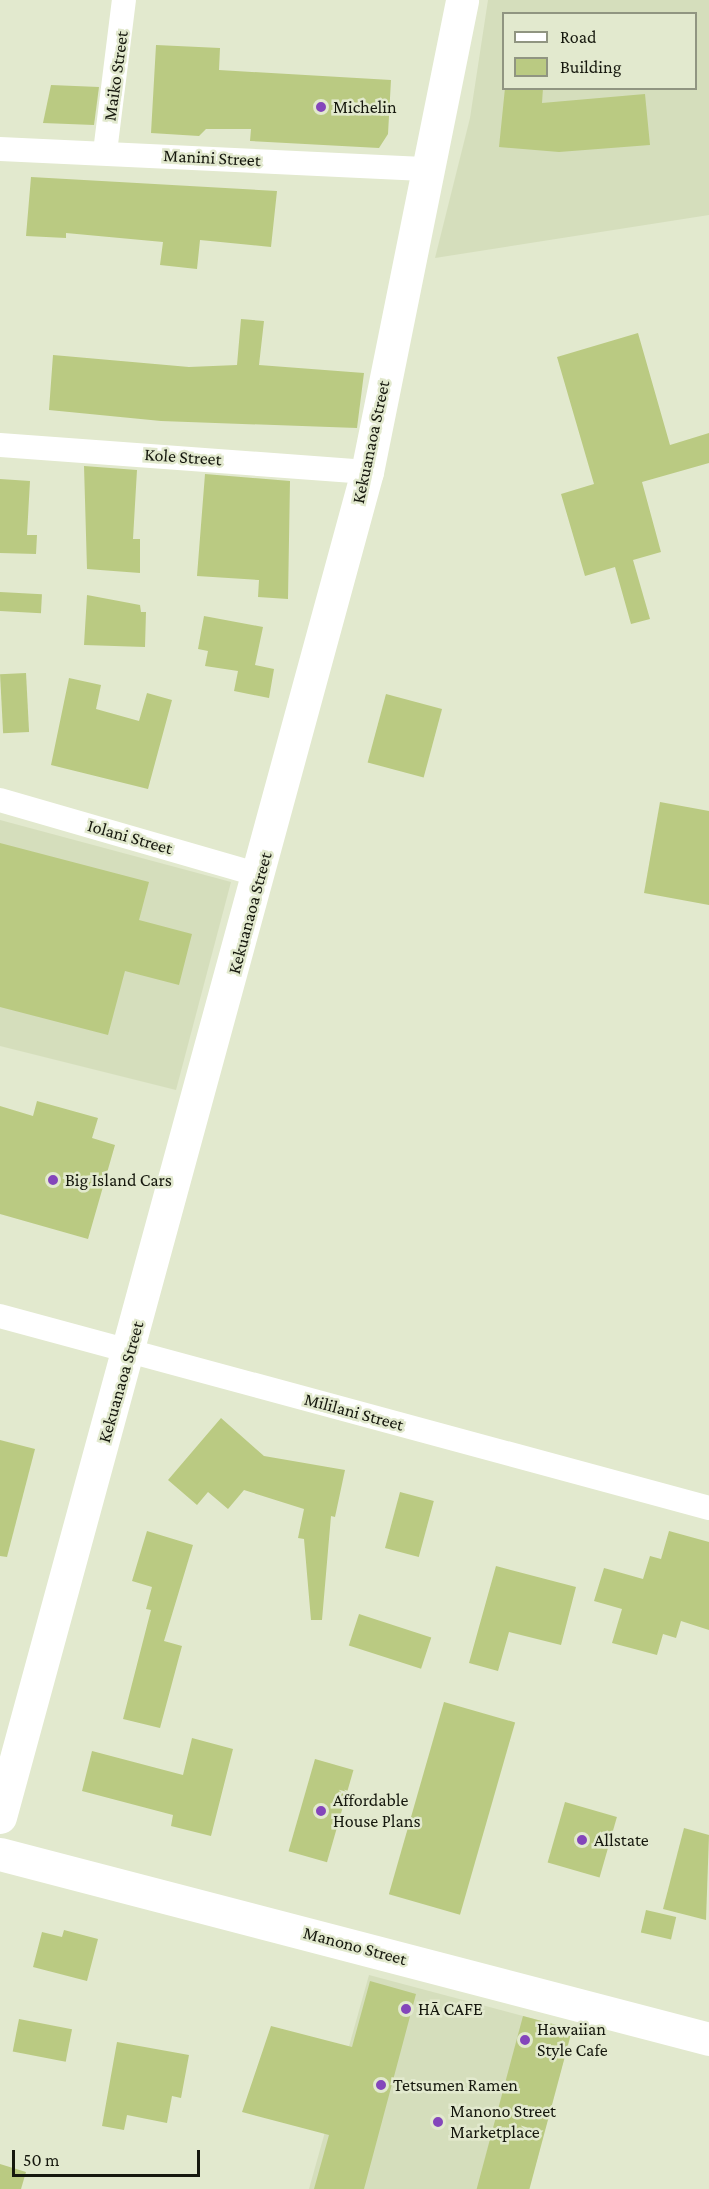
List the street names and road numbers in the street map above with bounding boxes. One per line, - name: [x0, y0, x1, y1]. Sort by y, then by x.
- street label: Maiko Street: [99, 29, 133, 123]
- street label: Manini Street: [163, 145, 261, 171]
- street label: Kekuanaoa Street: [347, 379, 395, 505]
- street label: Kole Street: [144, 444, 222, 470]
- street label: Iolani Street: [85, 815, 175, 859]
- street label: Kekuanaoa Street: [223, 850, 277, 976]
- street label: Kekuanaoa Street: [93, 1319, 149, 1445]
- street label: Mililani Street: [302, 1388, 406, 1436]
- street label: Manono Street: [301, 1922, 409, 1970]

